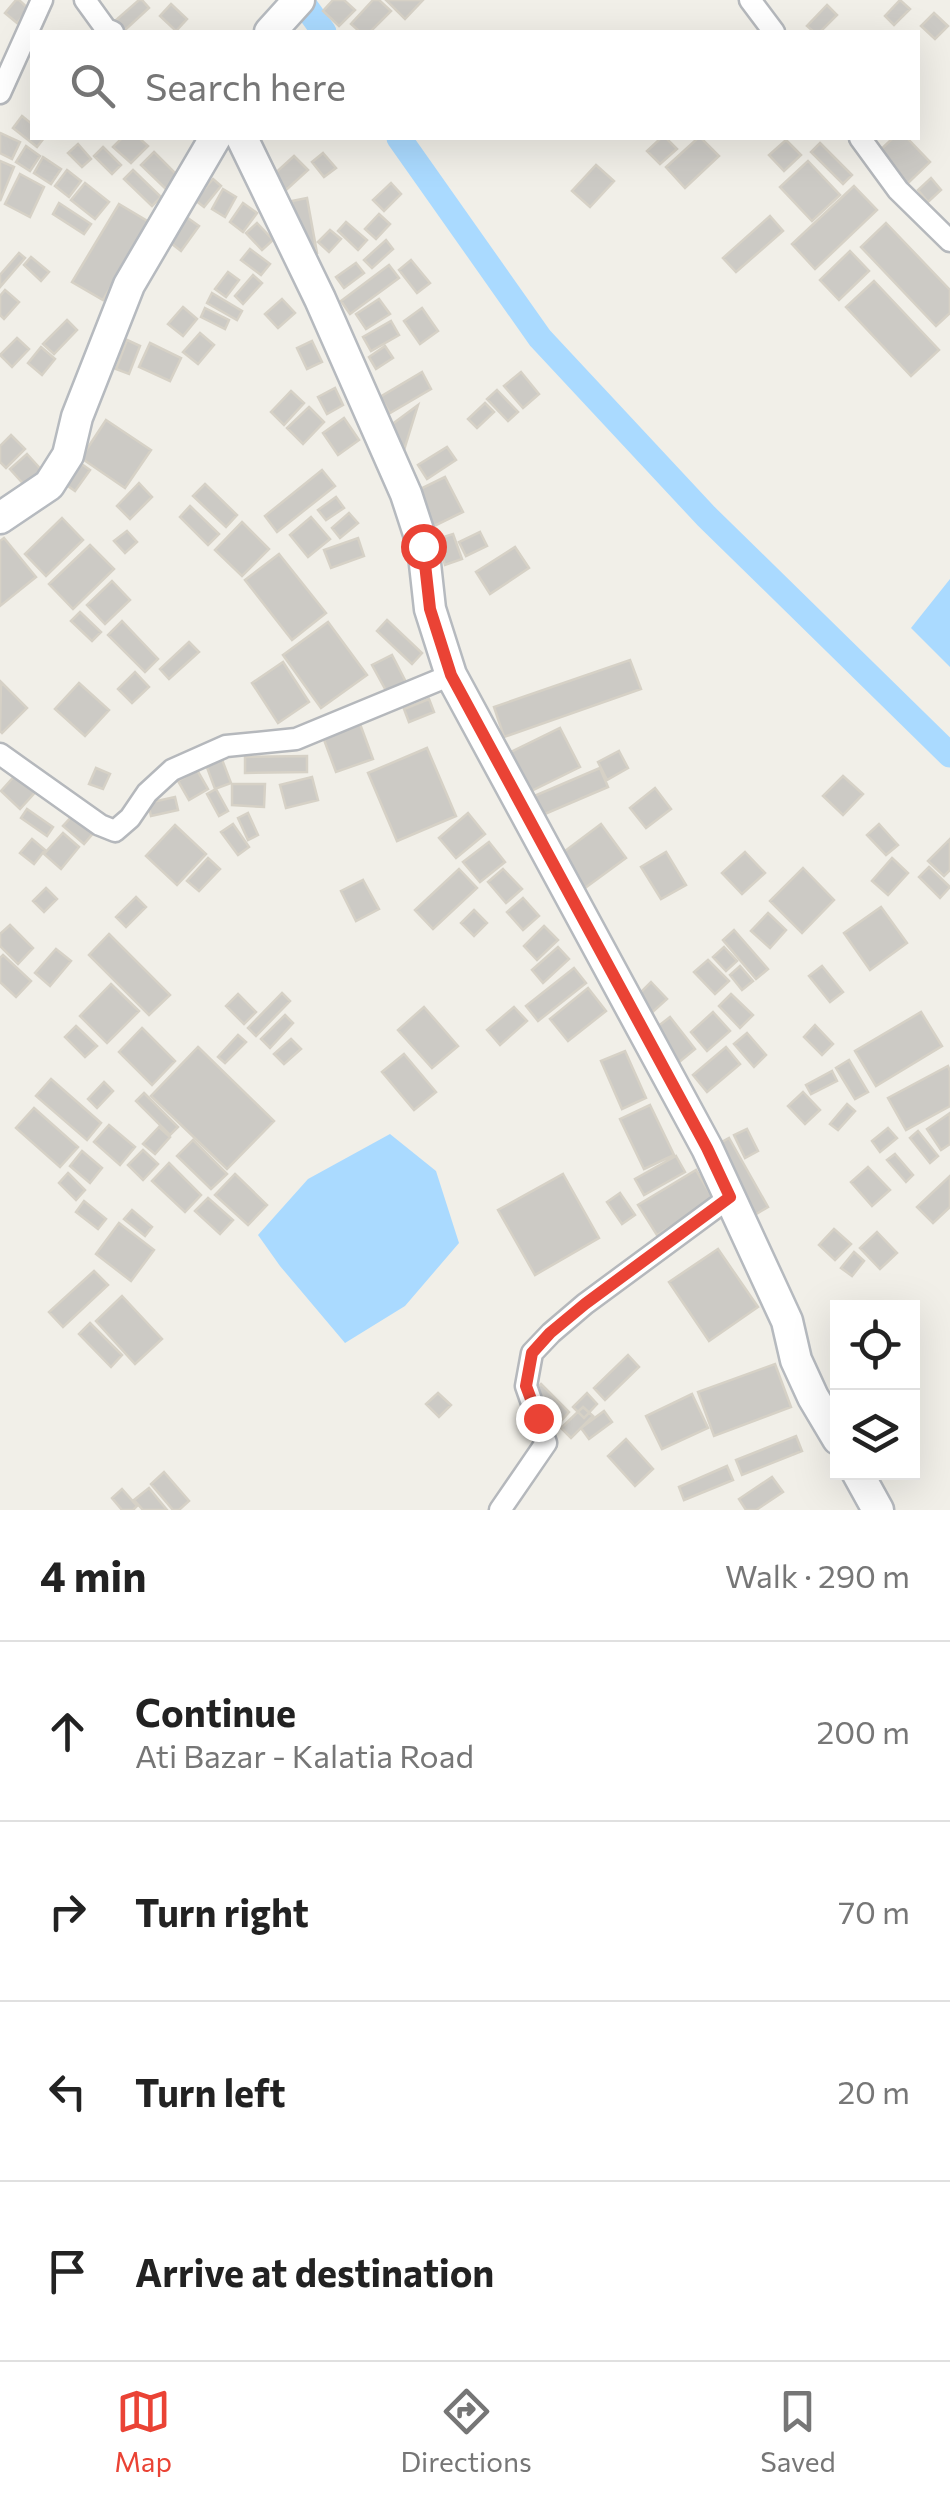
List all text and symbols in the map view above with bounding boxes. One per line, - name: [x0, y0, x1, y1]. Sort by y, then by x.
- search box: [30, 30, 920, 140]
- icon: search: [65, 58, 120, 113]
- text: Search here: [145, 62, 346, 109]
- route start: [401, 524, 447, 570]
- map controls: [830, 1300, 920, 1480]
- button: locate: [830, 1300, 920, 1390]
- button: layers: [830, 1390, 920, 1480]
- route end: [516, 1396, 562, 1442]
- text: 4 min: [40, 1549, 146, 1601]
- text: Walk · 290 m: [725, 1555, 910, 1595]
- text: Continue: [135, 1688, 296, 1735]
- icon: ahead: [40, 1704, 95, 1759]
- text: 200 m: [817, 1711, 910, 1751]
- text: Ati Bazar - Kalatia Road: [135, 1735, 474, 1775]
- icon: right: [40, 1884, 95, 1939]
- text: Turn right: [135, 1888, 309, 1935]
- text: 70 m: [838, 1891, 910, 1931]
- icon: left: [40, 2064, 95, 2119]
- text: Turn left: [135, 2068, 286, 2115]
- text: 20 m: [837, 2071, 910, 2111]
- icon: arrive: [40, 2244, 95, 2299]
- text: Arrive at destination: [135, 2248, 494, 2295]
- tab: Map: [114, 2384, 172, 2478]
- tab: Directions: [400, 2384, 532, 2478]
- tab: Saved: [760, 2384, 836, 2478]

